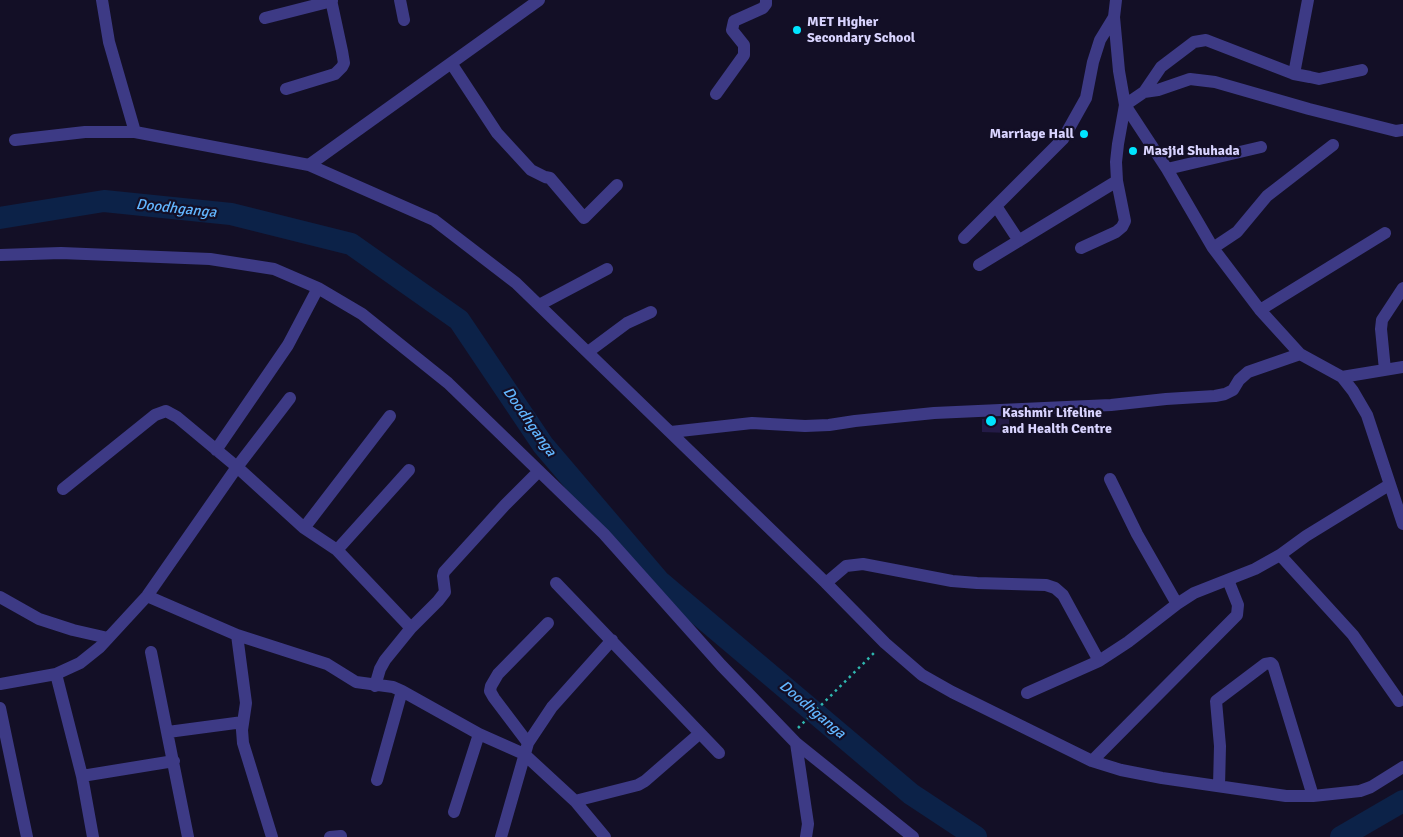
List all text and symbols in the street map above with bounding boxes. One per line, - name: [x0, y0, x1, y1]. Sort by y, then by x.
- place label: MET Higher Secondary School: [807, 14, 915, 46]
- marker: MET Higher Secondary School: [791, 24, 803, 36]
- place label: Marriage Hall: [990, 126, 1074, 142]
- marker: Marriage Hall: [1078, 128, 1090, 140]
- place label: Masjid Shuhada: [1143, 143, 1240, 159]
- marker: Masjid Shuhada: [1127, 145, 1139, 157]
- water label: Doodhganga: [135, 196, 217, 222]
- water label: Doodhganga: [498, 384, 560, 460]
- place label: Kashmir Lifeline and Health Centre: [1002, 405, 1112, 438]
- marker: Kashmir Lifeline and Health Centre: [984, 414, 998, 428]
- water label: Doodhganga: [775, 677, 849, 743]

